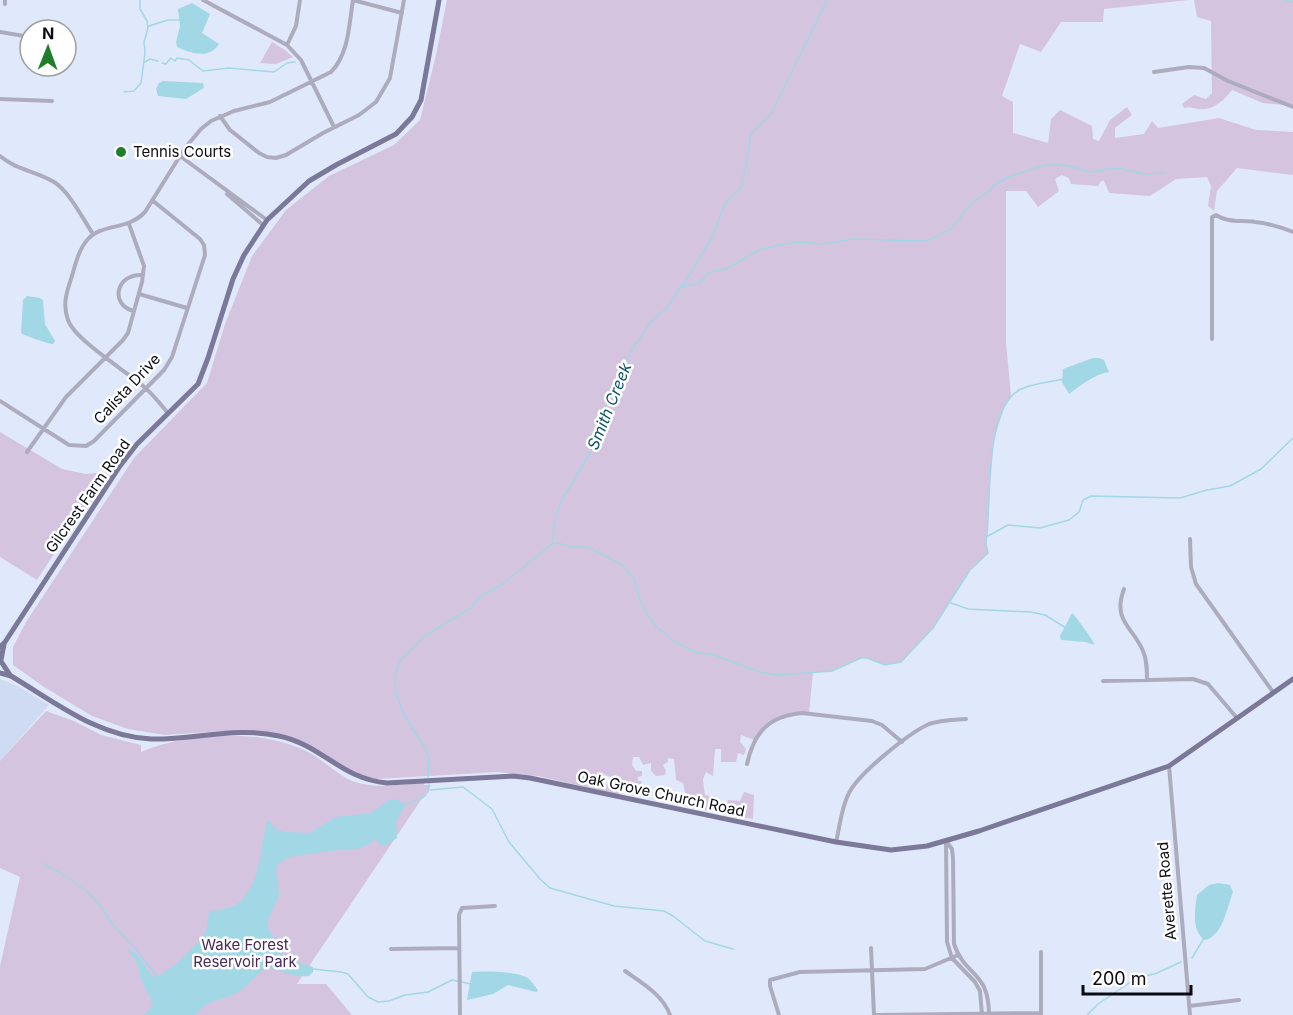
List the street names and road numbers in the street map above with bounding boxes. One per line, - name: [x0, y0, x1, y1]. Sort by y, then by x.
- street label: Calista Drive: [89, 349, 164, 428]
- street label: Gilcrest Farm Road: [41, 435, 134, 556]
- street label: Oak Grove Church Road: [576, 766, 747, 821]
- street label: Averette Road: [1153, 841, 1180, 941]

